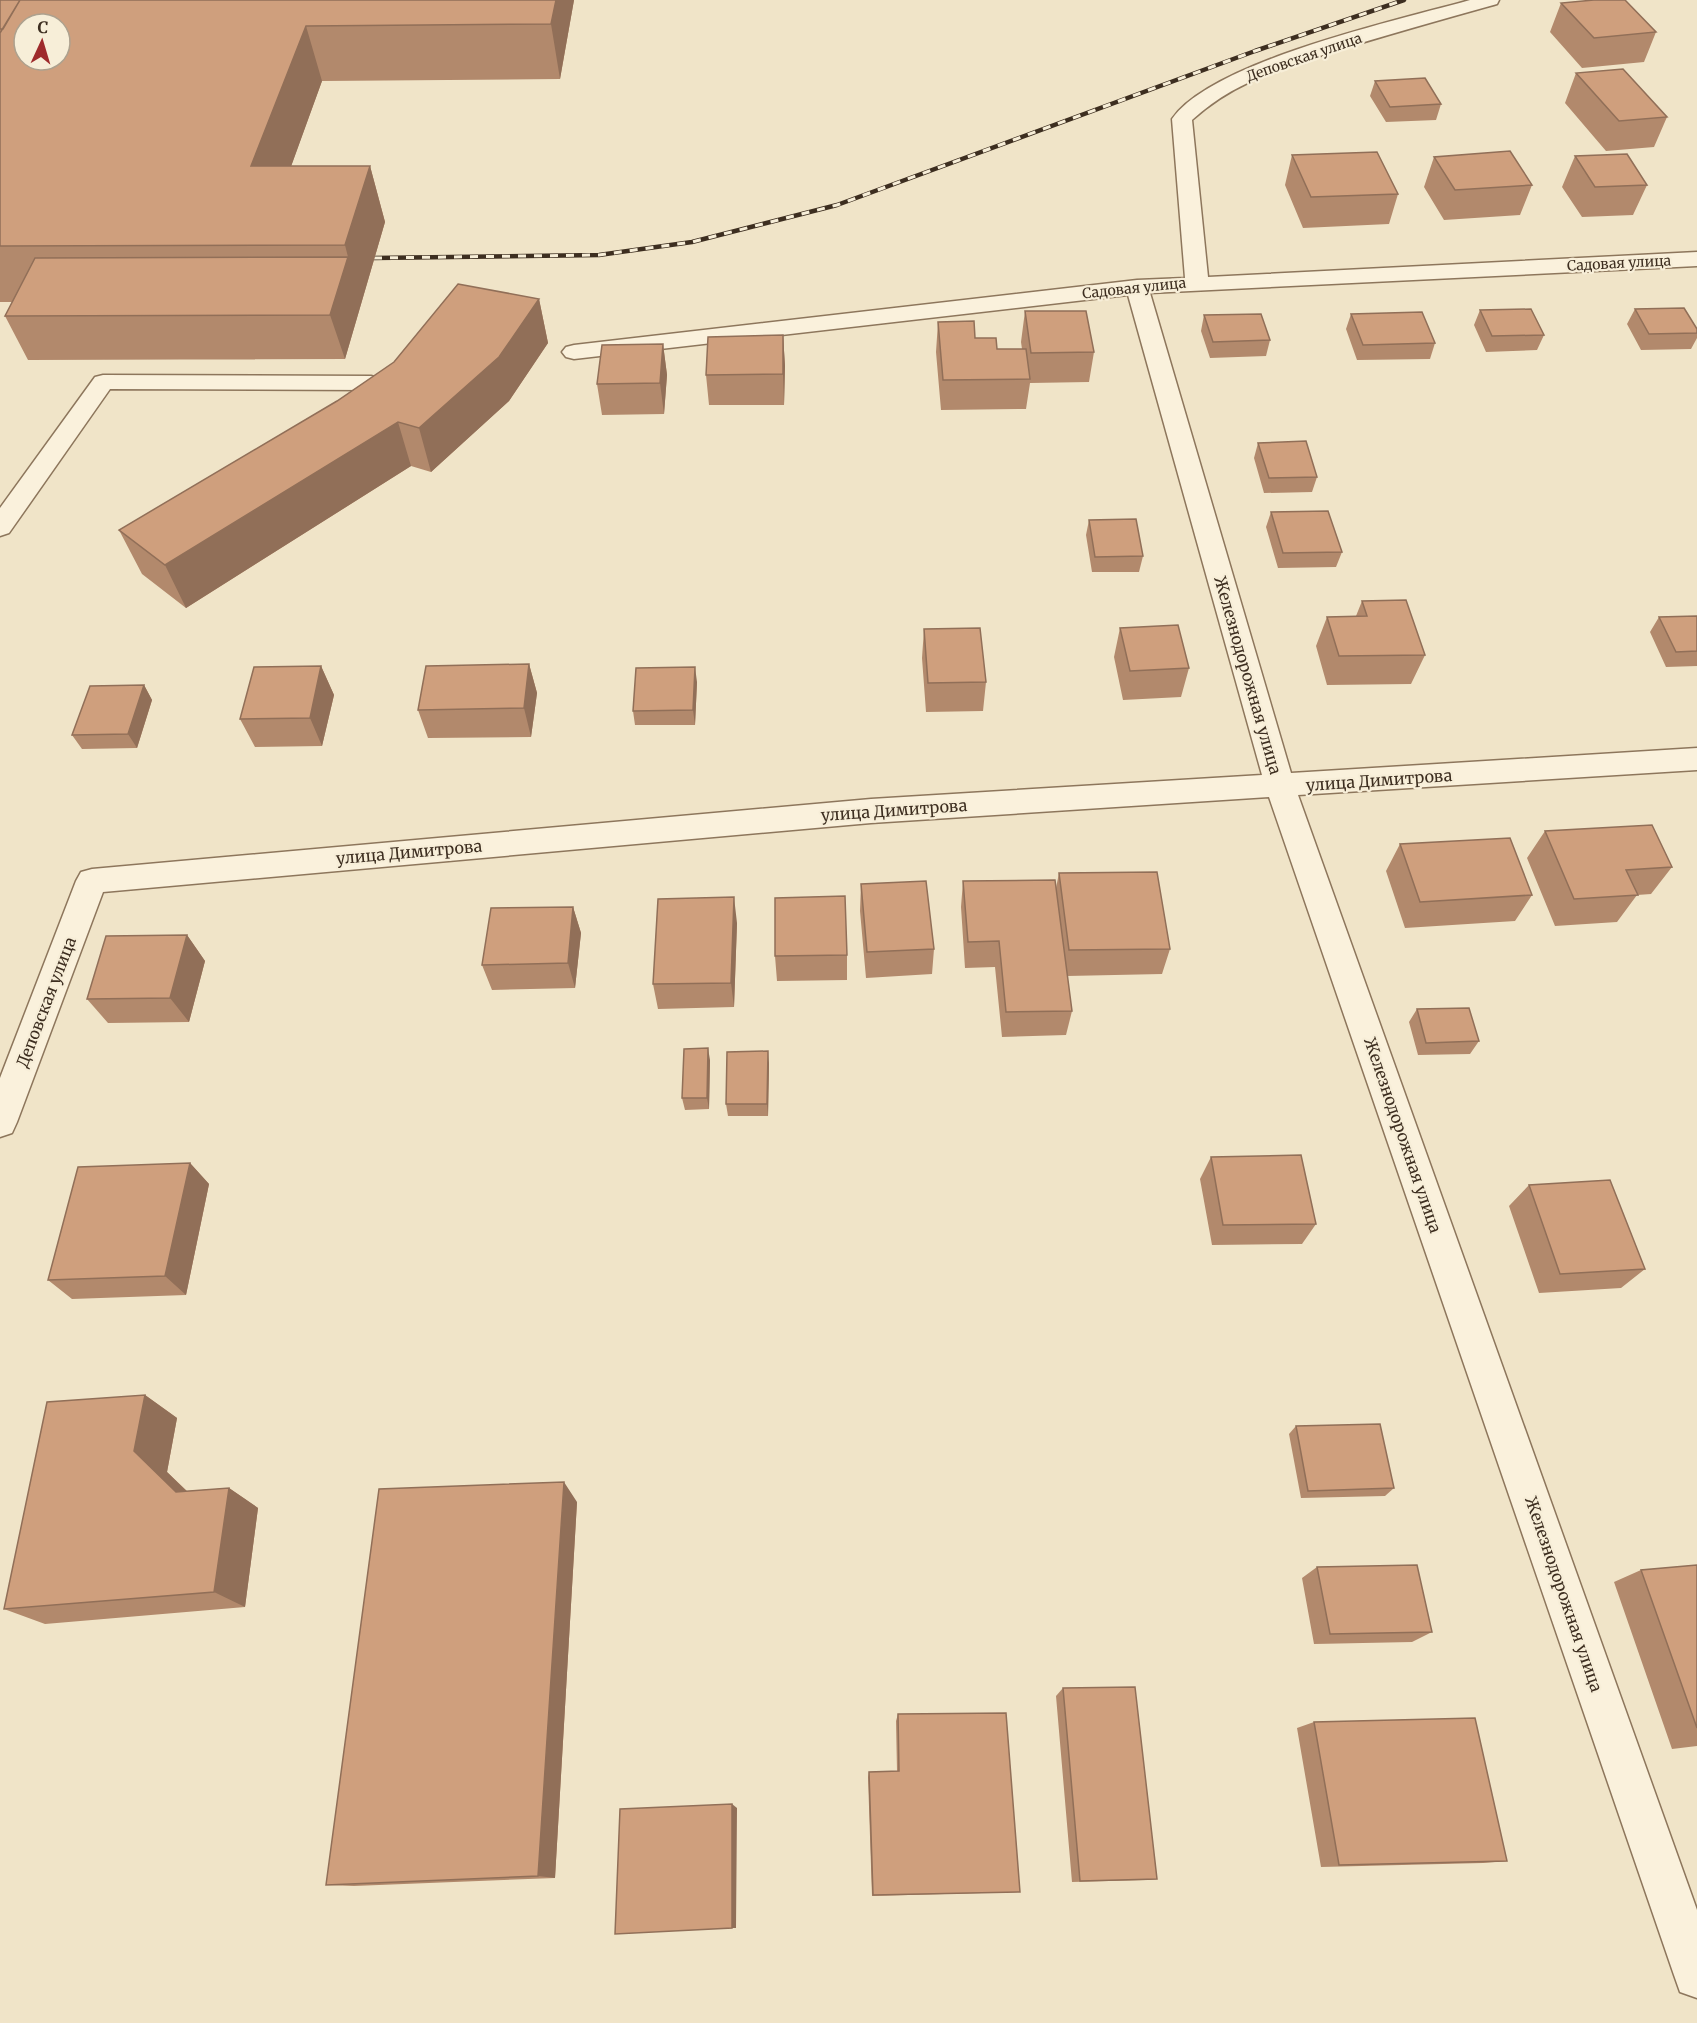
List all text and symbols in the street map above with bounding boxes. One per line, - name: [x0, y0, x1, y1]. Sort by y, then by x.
- north arrow: [12, 12, 72, 72]
- text: С: [37, 17, 49, 37]
- street label: Деповская улица: [1244, 29, 1364, 85]
- street label: Садовая улица: [1566, 251, 1672, 275]
- street label: Садовая улица: [1081, 274, 1187, 302]
- street label: Железнодорожная улица: [1210, 573, 1286, 777]
- street label: улица Димитрова: [1305, 765, 1453, 795]
- street label: улица Димитрова: [820, 795, 968, 825]
- street label: улица Димитрова: [335, 836, 483, 868]
- street label: Деповская улица: [12, 934, 80, 1070]
- street label: Железнодорожная улица: [1360, 1035, 1446, 1236]
- street label: Железнодорожная улица: [1521, 1494, 1607, 1695]

